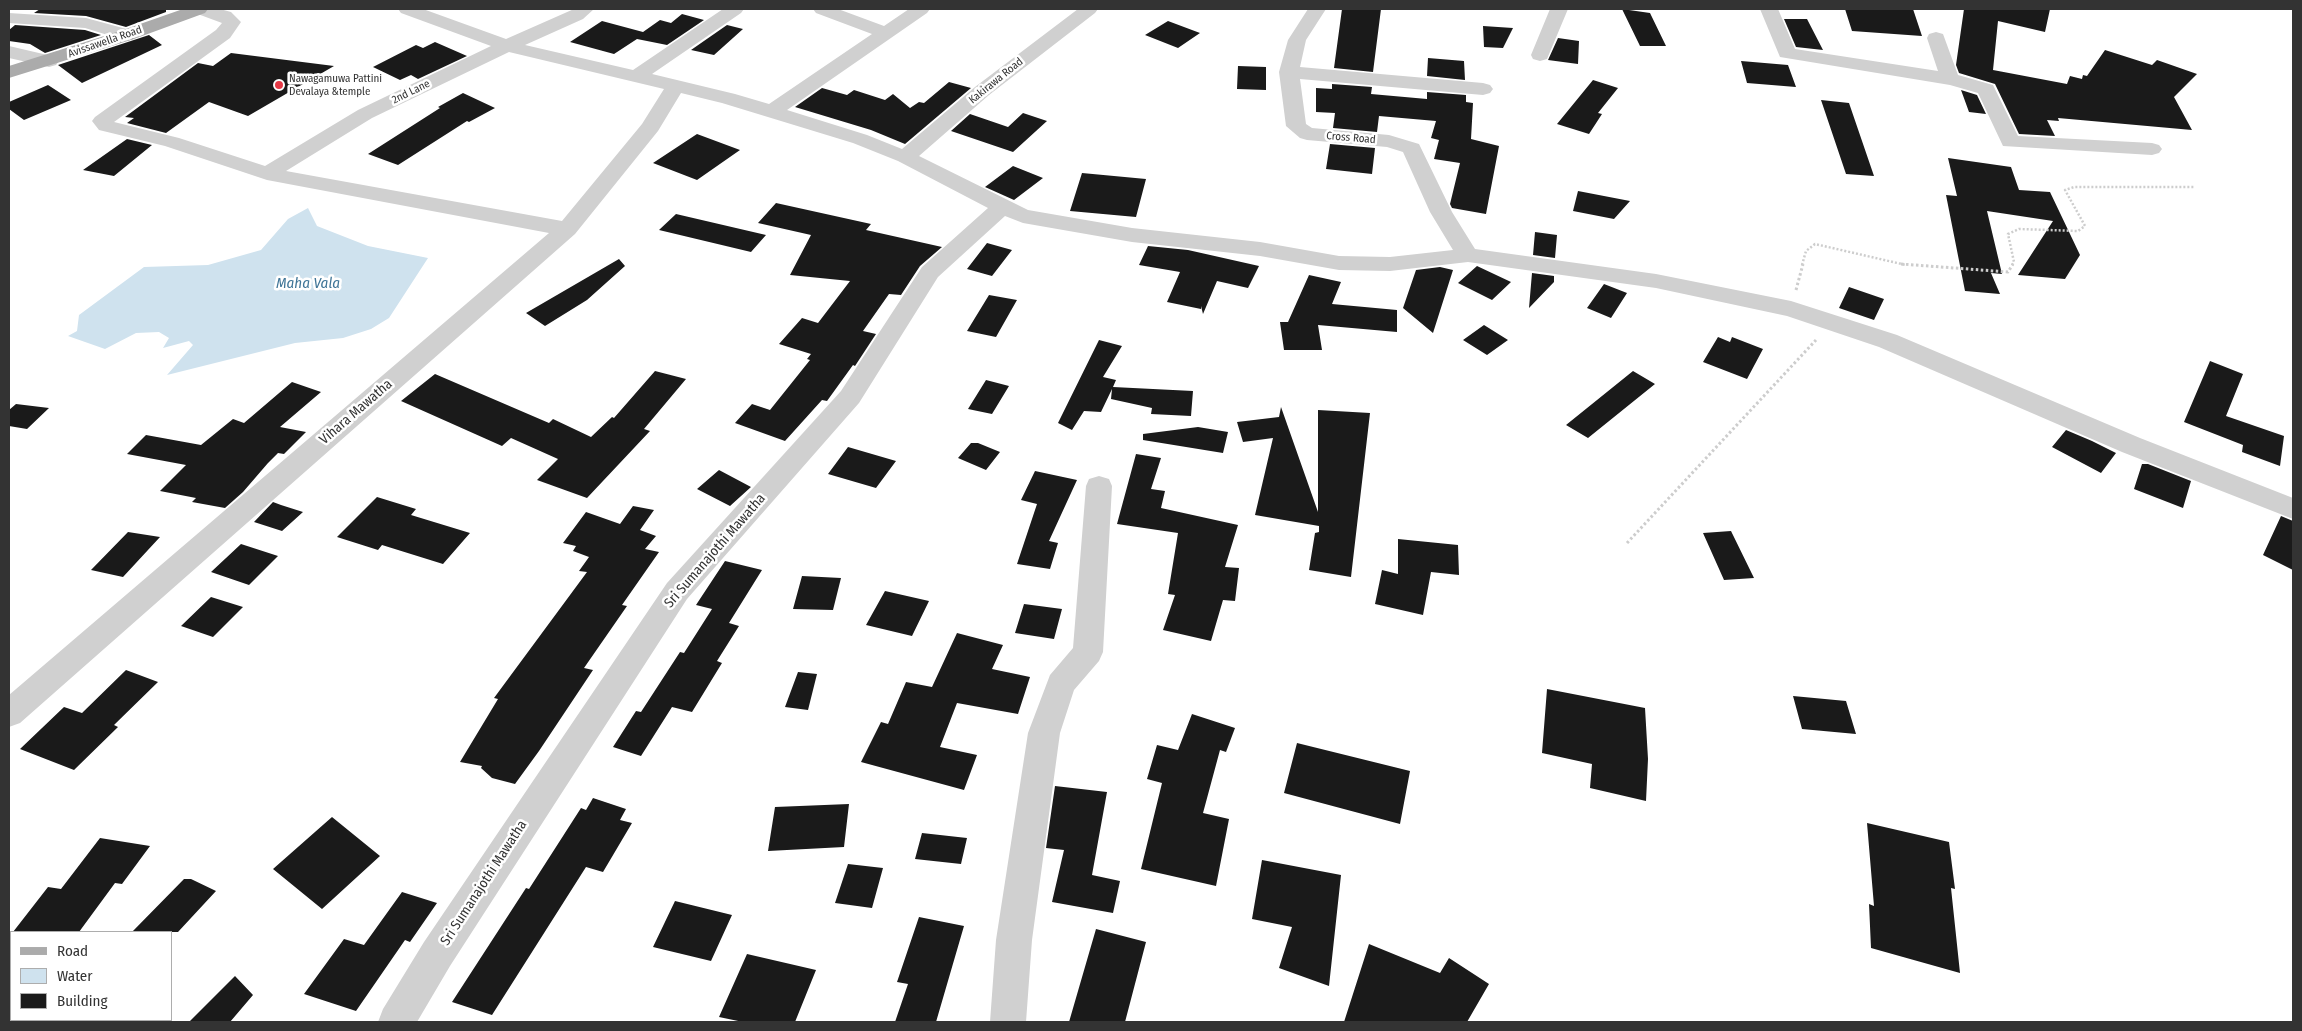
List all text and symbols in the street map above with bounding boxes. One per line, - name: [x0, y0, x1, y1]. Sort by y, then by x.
- street label: Avissawella Road: [66, 23, 144, 61]
- street label: Kakirawa Road: [966, 55, 1026, 107]
- place label: Nawagamuwa Pattini Devalaya &temple: [289, 72, 382, 98]
- street label: 2nd Lane: [390, 77, 432, 107]
- marker: Nawagamuwa Pattini Devalaya &temple: [273, 79, 285, 91]
- street label: Cross Road: [1326, 129, 1376, 147]
- water label: Maha Vala: [276, 275, 340, 293]
- street label: Vihara Mawatha: [316, 376, 396, 448]
- street label: Sri Sumanajothi Mawatha: [661, 491, 769, 611]
- street label: Sri Sumanajothi Mawatha: [437, 817, 531, 949]
- legend: [10, 931, 172, 1021]
- text: Road: [57, 942, 88, 960]
- text: Water: [57, 967, 92, 985]
- text: Building: [57, 992, 108, 1010]

